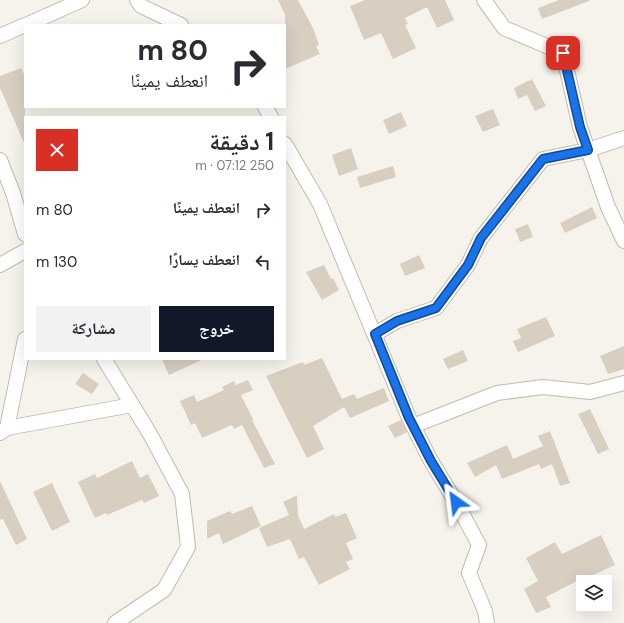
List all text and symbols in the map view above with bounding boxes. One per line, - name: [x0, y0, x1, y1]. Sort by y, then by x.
- text: 80 m: [138, 32, 208, 69]
- pin: [546, 36, 580, 70]
- icon: right: [222, 40, 274, 92]
- icon: arrive: [552, 42, 574, 64]
- text: انعطف يمينًا: [131, 69, 208, 93]
- text: 1 دقيقة: [209, 126, 274, 157]
- button: close: [36, 129, 78, 171]
- text: 250 m · 07:12: [195, 157, 274, 174]
- text: انعطف يمينًا: [173, 198, 240, 218]
- icon: right: [252, 199, 274, 221]
- text: 80 m: [36, 200, 73, 220]
- text: انعطف يسارًا: [168, 250, 240, 270]
- icon: left: [252, 251, 274, 273]
- text: 130 m: [36, 252, 77, 272]
- button: مشاركة: [36, 306, 151, 352]
- button: خروج: [159, 306, 274, 352]
- position arrow: [435, 481, 477, 523]
- map controls: [576, 575, 612, 611]
- button: layers: [576, 575, 612, 611]

